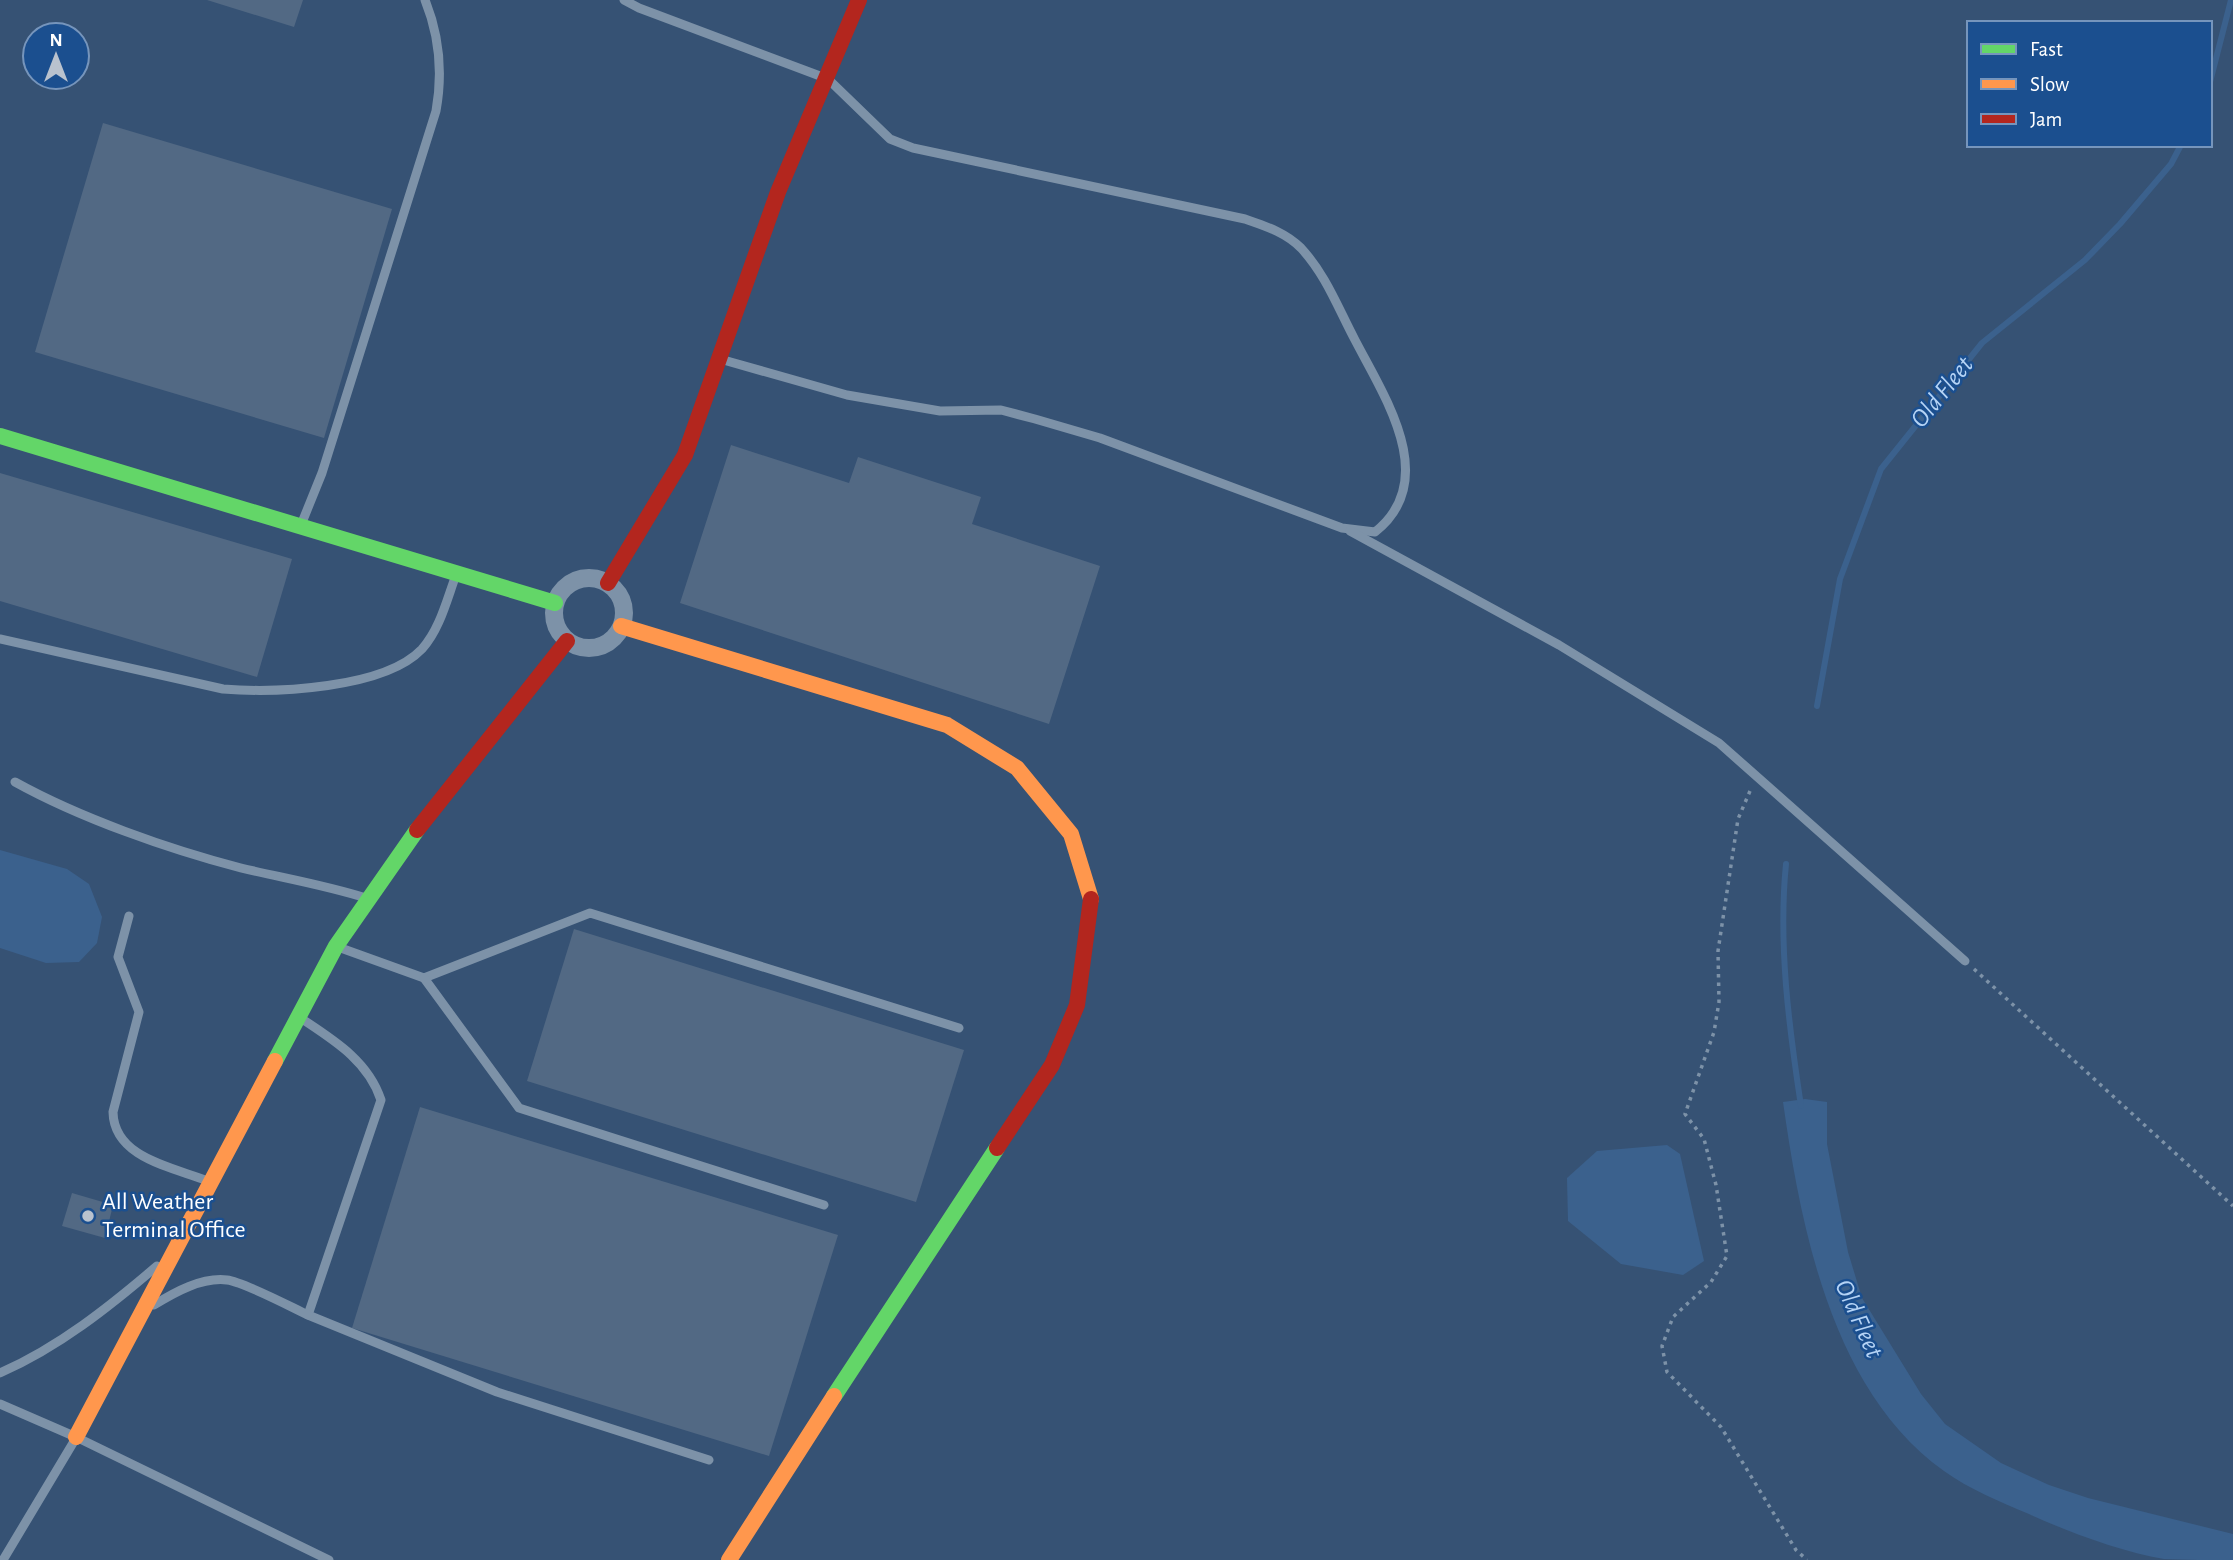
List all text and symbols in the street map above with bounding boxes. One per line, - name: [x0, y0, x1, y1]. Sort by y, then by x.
- north arrow: [21, 21, 91, 91]
- legend: [1967, 21, 2212, 147]
- text: N: [49, 31, 63, 50]
- text: Fast: [2030, 39, 2063, 60]
- text: Slow: [2030, 74, 2069, 95]
- text: Jam: [2030, 109, 2062, 130]
- water label: Old Fleet: [1906, 351, 1978, 432]
- place label: All Weather Terminal Office: [102, 1190, 245, 1242]
- marker: All Weather Terminal Office: [80, 1208, 96, 1224]
- water label: Old Fleet: [1830, 1276, 1888, 1363]

